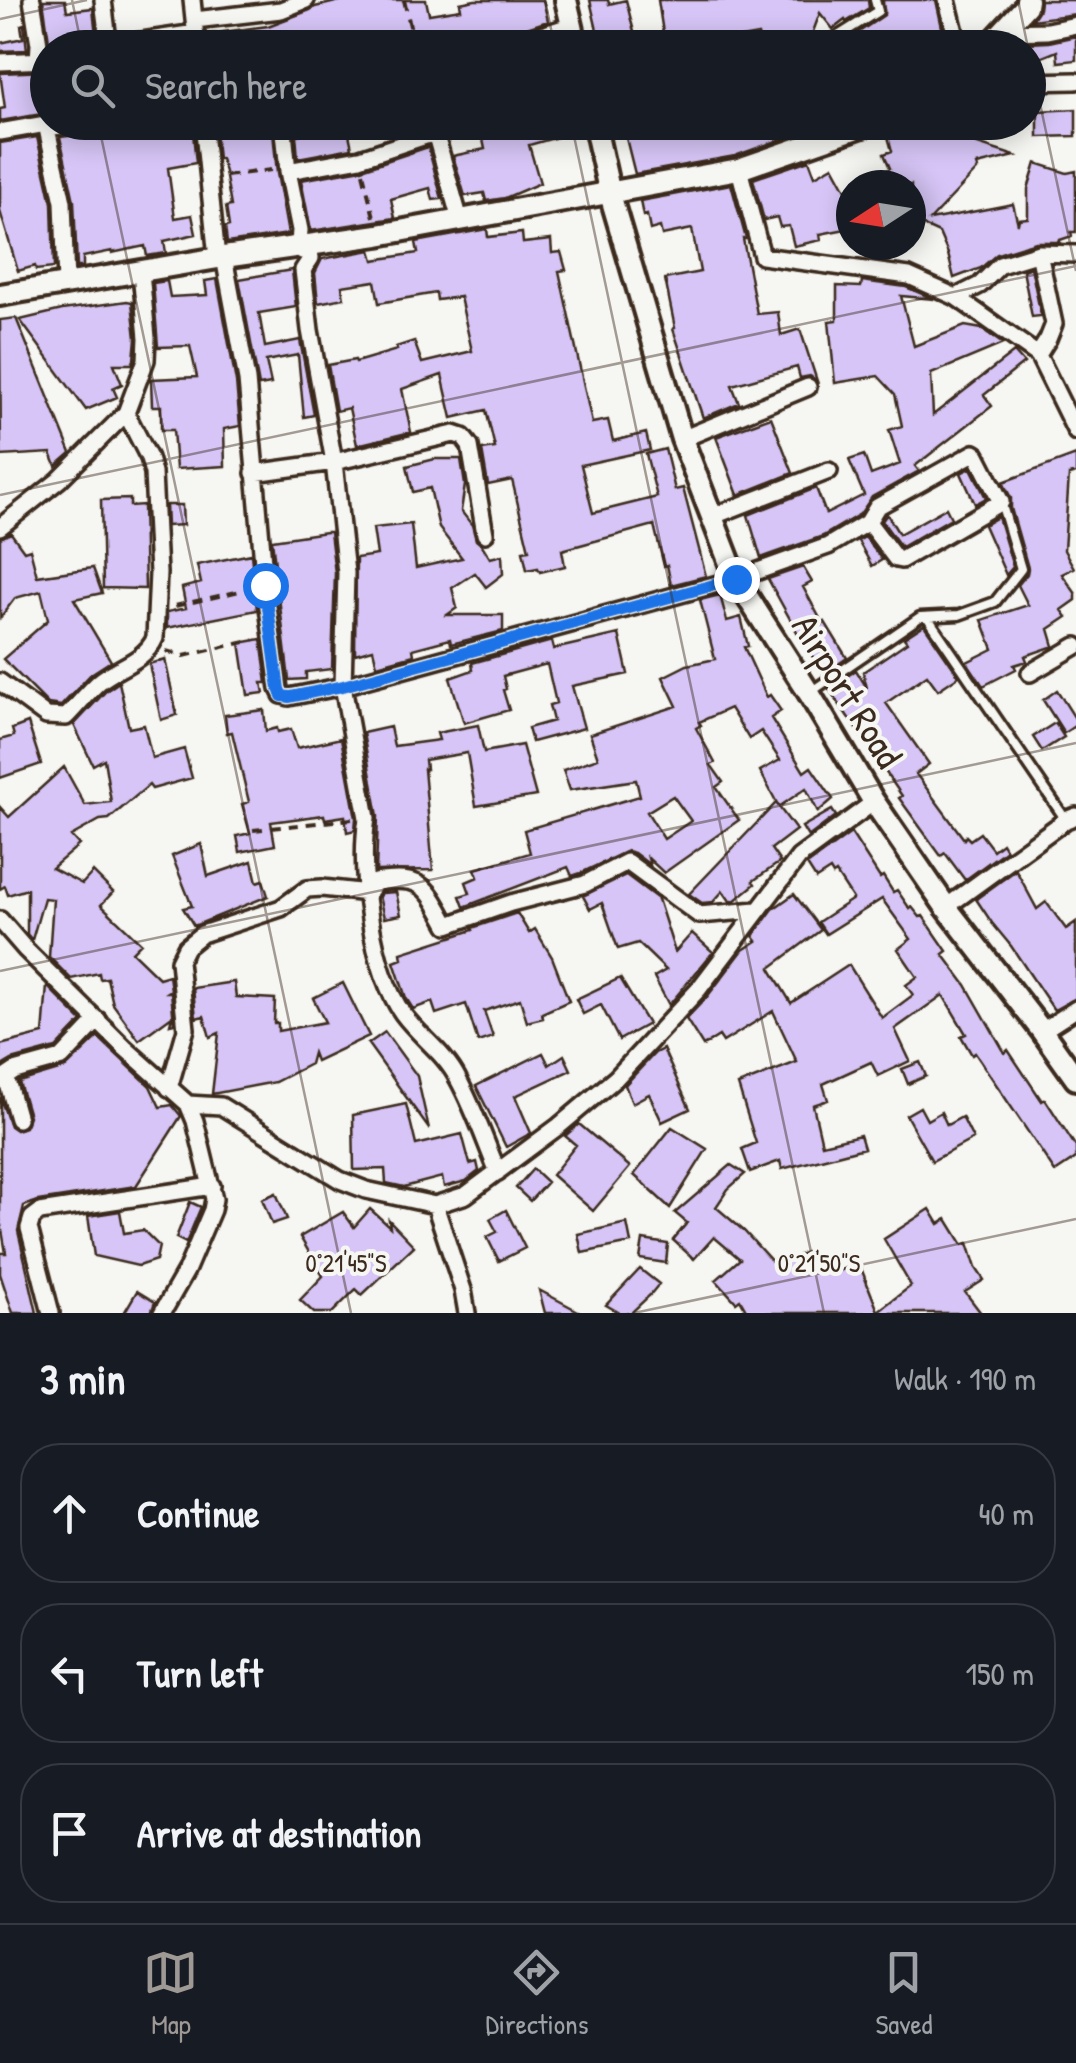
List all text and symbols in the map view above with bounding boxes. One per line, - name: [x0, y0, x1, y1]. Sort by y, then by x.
- search box: [30, 30, 1046, 140]
- icon: search: [65, 58, 120, 113]
- text: Search here: [145, 59, 307, 111]
- north arrow: [836, 170, 926, 260]
- route end: [714, 557, 760, 603]
- route start: [243, 563, 289, 609]
- street label: Airport Road: [780, 604, 916, 777]
- text: 0°21'45"S: [306, 1246, 386, 1280]
- text: 0°21'50"S: [778, 1246, 860, 1280]
- text: 3 min: [40, 1350, 125, 1407]
- text: Walk · 190 m: [894, 1357, 1036, 1400]
- icon: ahead: [42, 1486, 97, 1541]
- text: Continue: [137, 1487, 259, 1539]
- text: 40 m: [979, 1492, 1034, 1535]
- icon: left: [42, 1646, 97, 1701]
- text: Turn left: [137, 1647, 262, 1699]
- text: 150 m: [965, 1652, 1034, 1695]
- icon: arrive: [42, 1806, 97, 1861]
- text: Arrive at destination: [137, 1807, 421, 1859]
- tab: Map: [143, 1945, 198, 2043]
- tab: Directions: [485, 1945, 588, 2043]
- tab: Saved: [875, 1945, 933, 2043]

